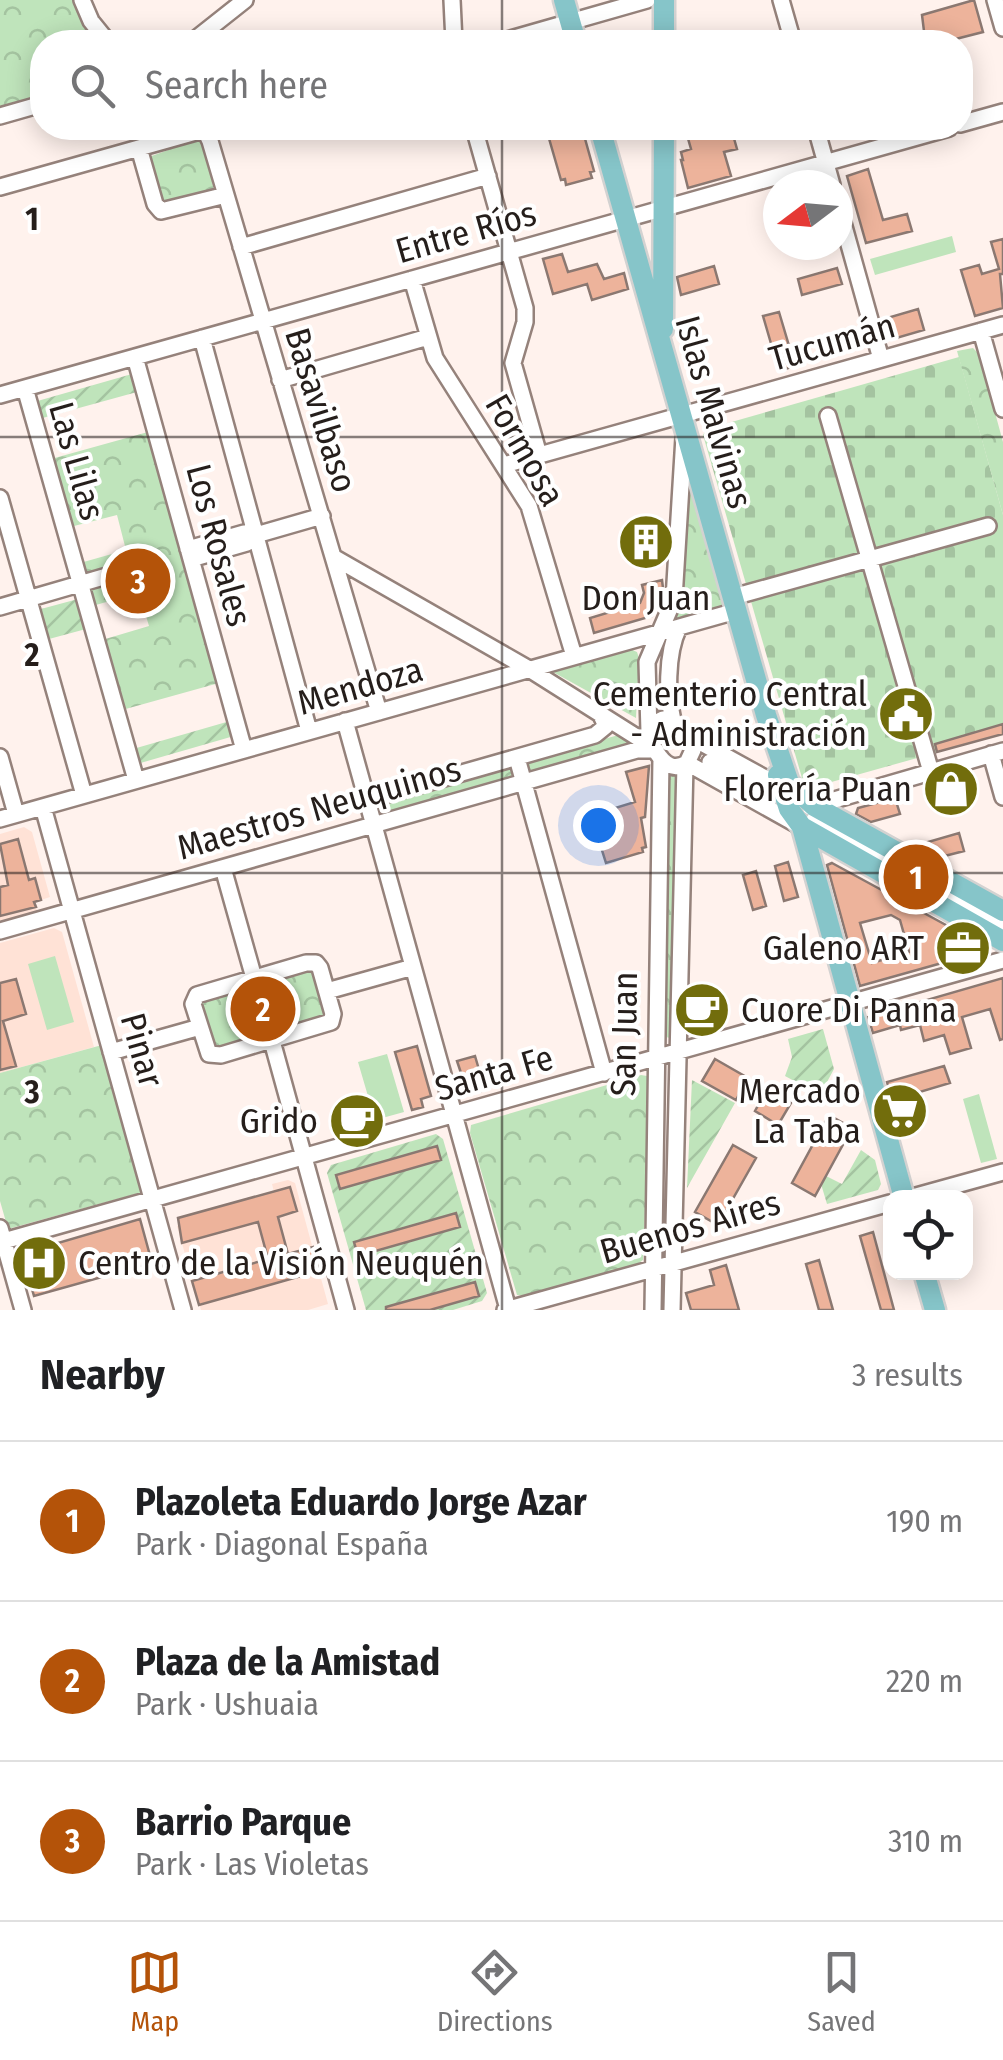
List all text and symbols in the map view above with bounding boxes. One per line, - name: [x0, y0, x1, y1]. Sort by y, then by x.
- search box: [30, 30, 973, 140]
- icon: search: [65, 58, 120, 113]
- text: Search here: [145, 62, 328, 108]
- north arrow: [763, 170, 853, 260]
- street label: Entre Ríos: [391, 192, 541, 272]
- text: 1: [25, 200, 39, 238]
- street label: Tucumán: [764, 304, 900, 380]
- street label: Islas Malvinas: [666, 311, 762, 513]
- street label: Basavilbaso: [276, 323, 366, 497]
- street label: Formosa: [476, 387, 574, 513]
- street label: Las Lilas: [40, 397, 114, 525]
- street label: Los Rosales: [177, 459, 261, 631]
- building icon: Don Juan: [616, 512, 676, 572]
- pin: 3: [106, 544, 170, 618]
- place label: Don Juan: [582, 577, 710, 619]
- text: 2: [24, 636, 40, 674]
- street label: Mendoza: [293, 648, 427, 724]
- place label: Cementerio Central - Administración: [593, 673, 867, 755]
- public building icon: Cementerio Central - Administración: [876, 684, 936, 744]
- street label: Maestros Neuquinos: [172, 747, 466, 869]
- shop icon: Florería Puan: [921, 759, 981, 819]
- place label: Florería Puan: [723, 768, 912, 810]
- your location: [573, 800, 624, 851]
- pin: 1: [884, 840, 948, 914]
- office icon: Galeno ART: [933, 918, 993, 978]
- place label: Galeno ART: [763, 927, 925, 969]
- street label: San Juan: [602, 971, 646, 1097]
- pin: 2: [230, 972, 296, 1046]
- cafe icon: Cuore Di Panna: [672, 980, 732, 1040]
- place label: Cuore Di Panna: [741, 989, 957, 1031]
- street label: Pinar: [111, 1008, 173, 1092]
- street label: Santa Fe: [430, 1036, 558, 1110]
- place label: Mercado La Taba: [739, 1070, 861, 1152]
- text: 3: [23, 1073, 40, 1111]
- supermarket icon: Mercado La Taba: [870, 1081, 930, 1141]
- cafe icon: Grido: [327, 1091, 387, 1151]
- place label: Grido: [240, 1100, 318, 1142]
- street label: Buenos Aires: [595, 1181, 785, 1273]
- map controls: [883, 1190, 973, 1280]
- button: locate: [883, 1190, 973, 1280]
- hospital icon: Centro de la Visión Neuquén: [9, 1233, 69, 1293]
- place label: Centro de la Visión Neuquén: [78, 1242, 484, 1284]
- text: Nearby: [40, 1350, 165, 1400]
- text: 3 results: [852, 1356, 963, 1394]
- text: Plazoleta Eduardo Jorge Azar: [135, 1479, 587, 1525]
- text: 1: [66, 1502, 79, 1540]
- text: 190 m: [886, 1502, 963, 1540]
- text: Park · Diagonal España: [135, 1525, 429, 1563]
- text: Plaza de la Amistad: [135, 1639, 440, 1685]
- text: 2: [65, 1662, 80, 1700]
- text: 220 m: [886, 1662, 963, 1700]
- text: Park · Ushuaia: [135, 1685, 319, 1723]
- text: Barrio Parque: [135, 1799, 351, 1845]
- text: 3: [65, 1822, 80, 1860]
- text: 310 m: [888, 1822, 963, 1860]
- text: Park · Las Violetas: [135, 1845, 369, 1883]
- tab: Map: [127, 1945, 182, 2038]
- tab: Directions: [437, 1945, 553, 2038]
- tab: Saved: [807, 1945, 876, 2038]

